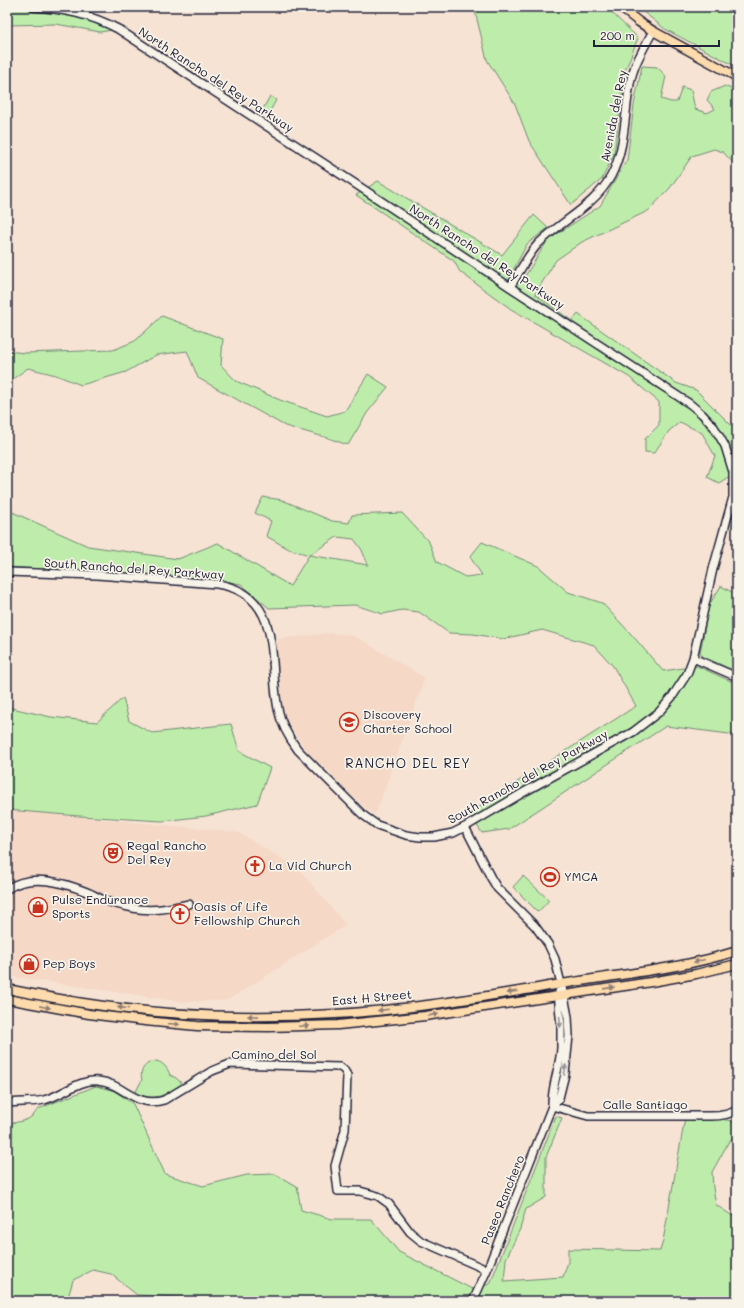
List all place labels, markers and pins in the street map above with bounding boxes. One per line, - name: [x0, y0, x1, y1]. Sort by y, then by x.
- place label: Discovery Charter School: [363, 706, 452, 736]
- school or university icon: Discovery Charter School: [338, 711, 360, 733]
- place label: Regal Rancho Del Rey: [127, 837, 206, 867]
- theatre icon: Regal Rancho Del Rey: [102, 842, 124, 864]
- church icon: La Vid Church: [244, 855, 266, 877]
- place label: La Vid Church: [269, 857, 351, 873]
- sports icon: YMCA: [539, 866, 561, 888]
- place label: YMCA: [564, 868, 598, 884]
- place label: Pulse Endurance Sports: [52, 891, 148, 921]
- shop icon: Pulse Endurance Sports: [27, 896, 49, 918]
- place label: Oasis of Life Fellowship Church: [194, 898, 300, 928]
- church icon: Oasis of Life Fellowship Church: [169, 903, 191, 925]
- shop icon: Pep Boys: [18, 953, 40, 975]
- place label: Pep Boys: [43, 955, 96, 971]

